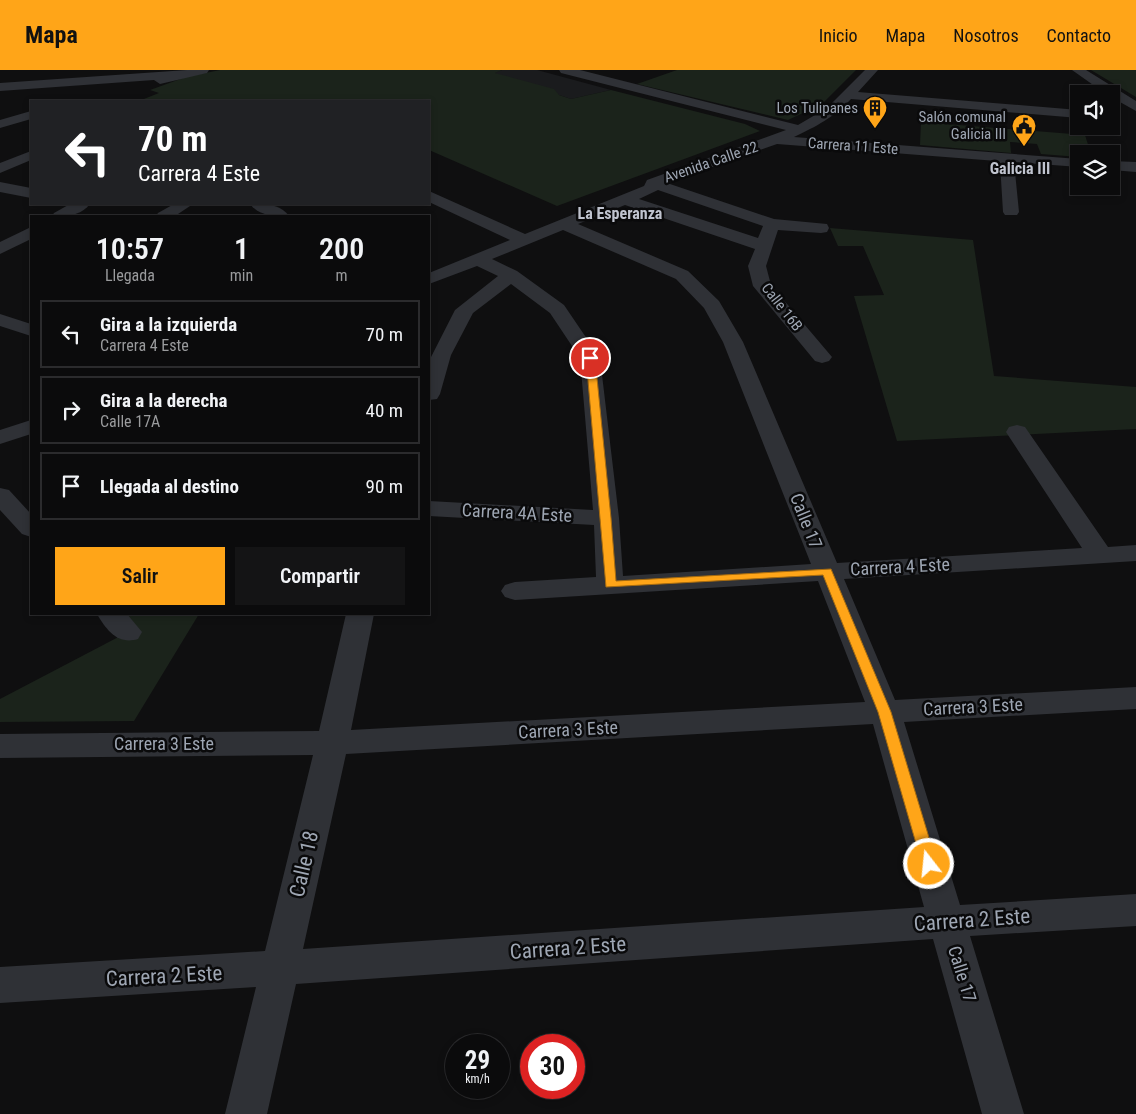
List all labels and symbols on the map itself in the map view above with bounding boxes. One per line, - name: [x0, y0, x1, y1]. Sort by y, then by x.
- building icon: Los Tulipanes: [862, 95, 888, 129]
- place label: Los Tulipanes: [776, 99, 858, 117]
- place label: Salón comunal Galicia III: [918, 108, 1006, 143]
- public building icon: Salón comunal Galicia III: [1011, 113, 1037, 147]
- street label: Carrera 11 Este: [807, 134, 899, 158]
- street label: Avenida Calle 22: [662, 137, 760, 187]
- district label: Galicia III: [990, 159, 1050, 178]
- district label: La Esperanza: [578, 204, 663, 223]
- street label: Calle 16B: [758, 279, 806, 335]
- pin: [569, 337, 611, 379]
- street label: Calle 17: [786, 490, 827, 551]
- street label: Carrera 4A Este: [461, 499, 573, 526]
- street label: Carrera 4 Este: [850, 553, 950, 580]
- street label: Carrera 3 Este: [923, 693, 1023, 720]
- street label: Carrera 3 Este: [518, 716, 618, 743]
- street label: Carrera 3 Este: [114, 733, 214, 754]
- street label: Calle 18: [285, 829, 323, 899]
- position arrow: [902, 837, 954, 889]
- street label: Carrera 2 Este: [913, 904, 1031, 936]
- street label: Carrera 2 Este: [509, 932, 627, 964]
- street label: Calle 17: [944, 943, 981, 1004]
- street label: Carrera 2 Este: [105, 961, 223, 991]
- speed limit sign: 30: [520, 1034, 585, 1099]

